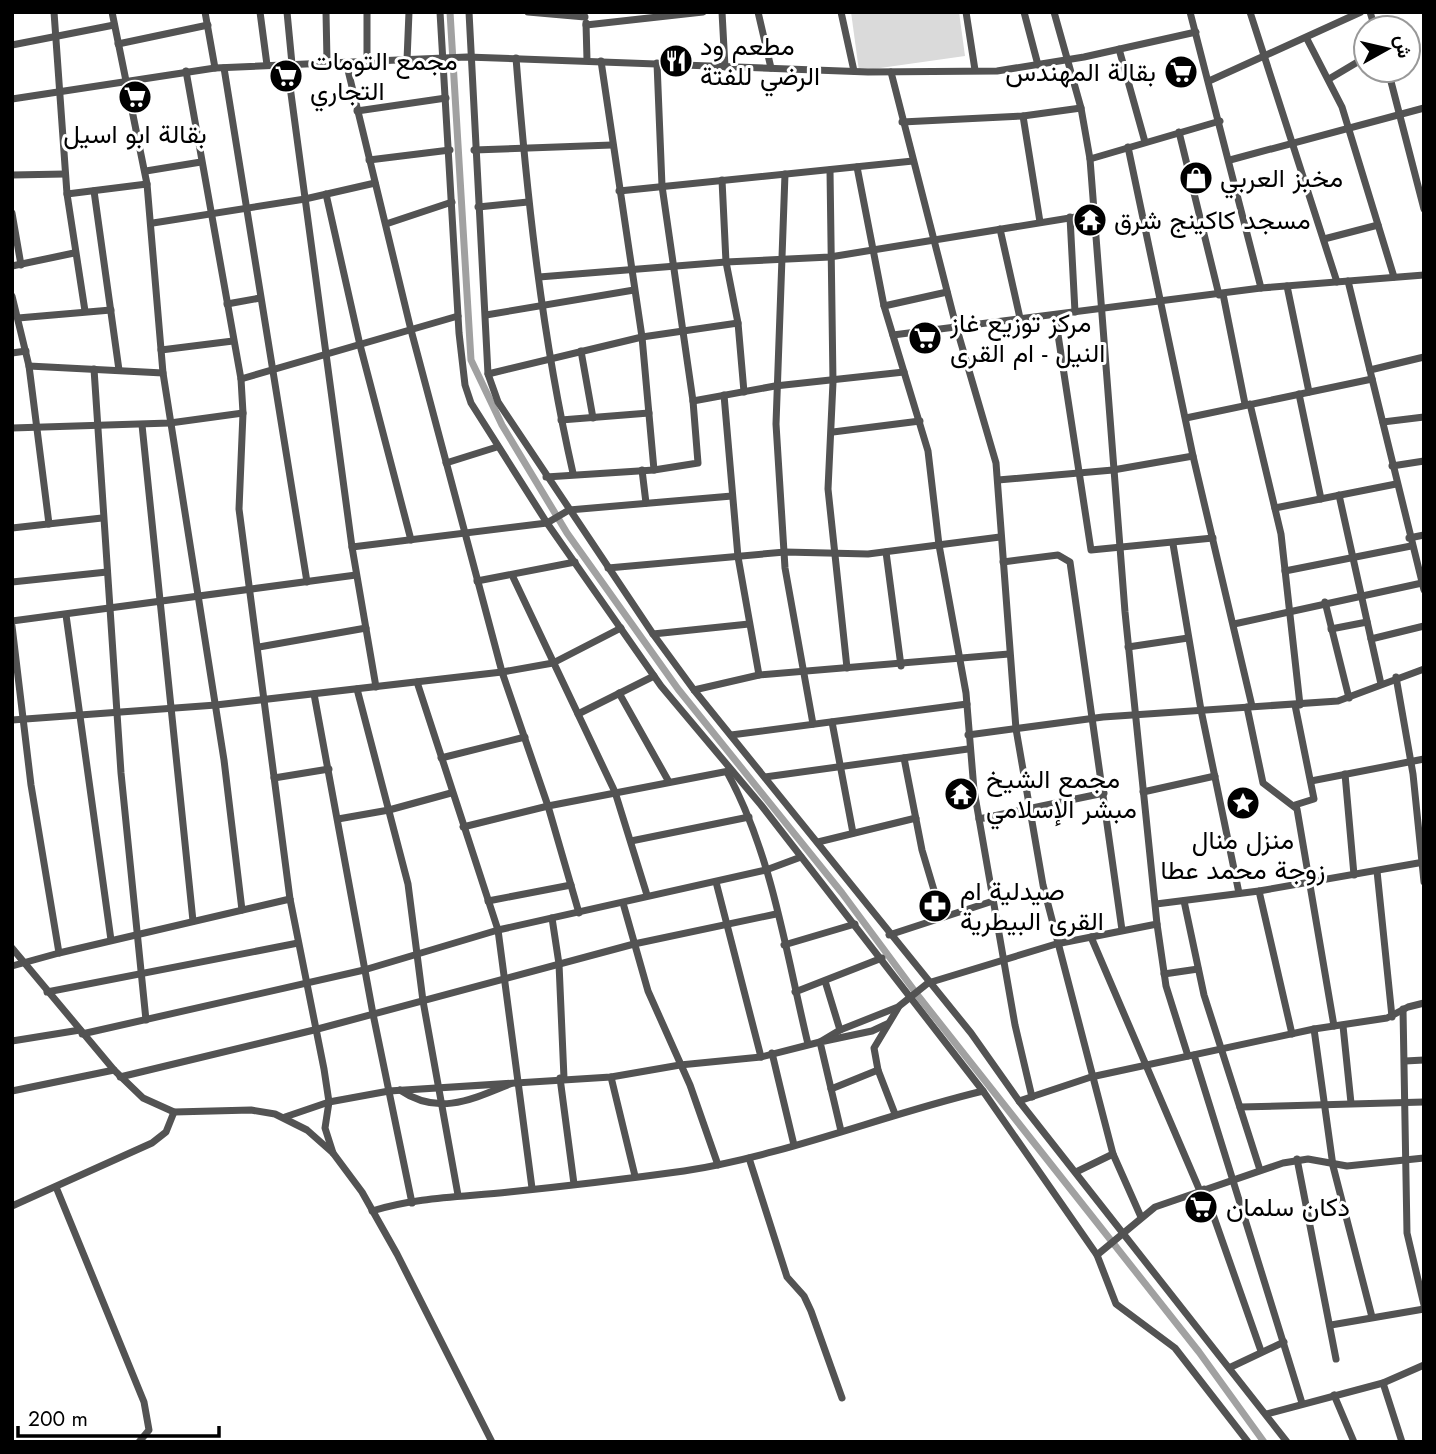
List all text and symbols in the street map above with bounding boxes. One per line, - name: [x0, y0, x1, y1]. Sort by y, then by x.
- north arrow: [1352, 14, 1422, 84]
- place label: مطعم ود الرضي للفتة: [700, 27, 820, 97]
- text: ش: [1388, 34, 1418, 60]
- place label: مجمع التومات التجاري: [310, 42, 458, 112]
- restaurant icon: مطعم ود الرضي للفتة: [657, 42, 695, 80]
- place label: بقالة المهندس: [1005, 53, 1156, 91]
- supermarket icon: بقالة المهندس: [1162, 53, 1200, 91]
- supermarket icon: مجمع التومات التجاري: [267, 57, 305, 95]
- supermarket icon: بقالة ابو اسيل: [116, 78, 154, 116]
- place label: بقالة ابو اسيل: [63, 115, 207, 153]
- shop icon: مخبز العربي: [1177, 159, 1215, 197]
- place label: مخبز العربي: [1220, 159, 1343, 199]
- temple icon: مسجد كاكينج شرق: [1071, 201, 1109, 239]
- place label: مسجد كاكينج شرق: [1114, 201, 1311, 239]
- place label: مركز توزيع غاز النيل - ام القرى: [949, 304, 1105, 372]
- supermarket icon: مركز توزيع غاز النيل - ام القرى: [906, 319, 944, 357]
- place label: مجمع الشيخ مبشر الإسلامي: [986, 760, 1137, 830]
- temple icon: مجمع الشيخ مبشر الإسلامي: [942, 775, 980, 813]
- place icon: منزل منال زوجة محمد عطا: [1224, 784, 1262, 822]
- place label: منزل منال زوجة محمد عطا: [1161, 821, 1325, 889]
- place label: صيدلية ام القرى البيطرية: [960, 872, 1104, 940]
- pharmacy icon: صيدلية ام القرى البيطرية: [916, 887, 954, 925]
- supermarket icon: دكان سلمان: [1182, 1188, 1220, 1226]
- place label: دكان سلمان: [1226, 1188, 1350, 1226]
- scale bar: [18, 1394, 219, 1438]
- text: 200 m: [28, 1404, 88, 1434]

